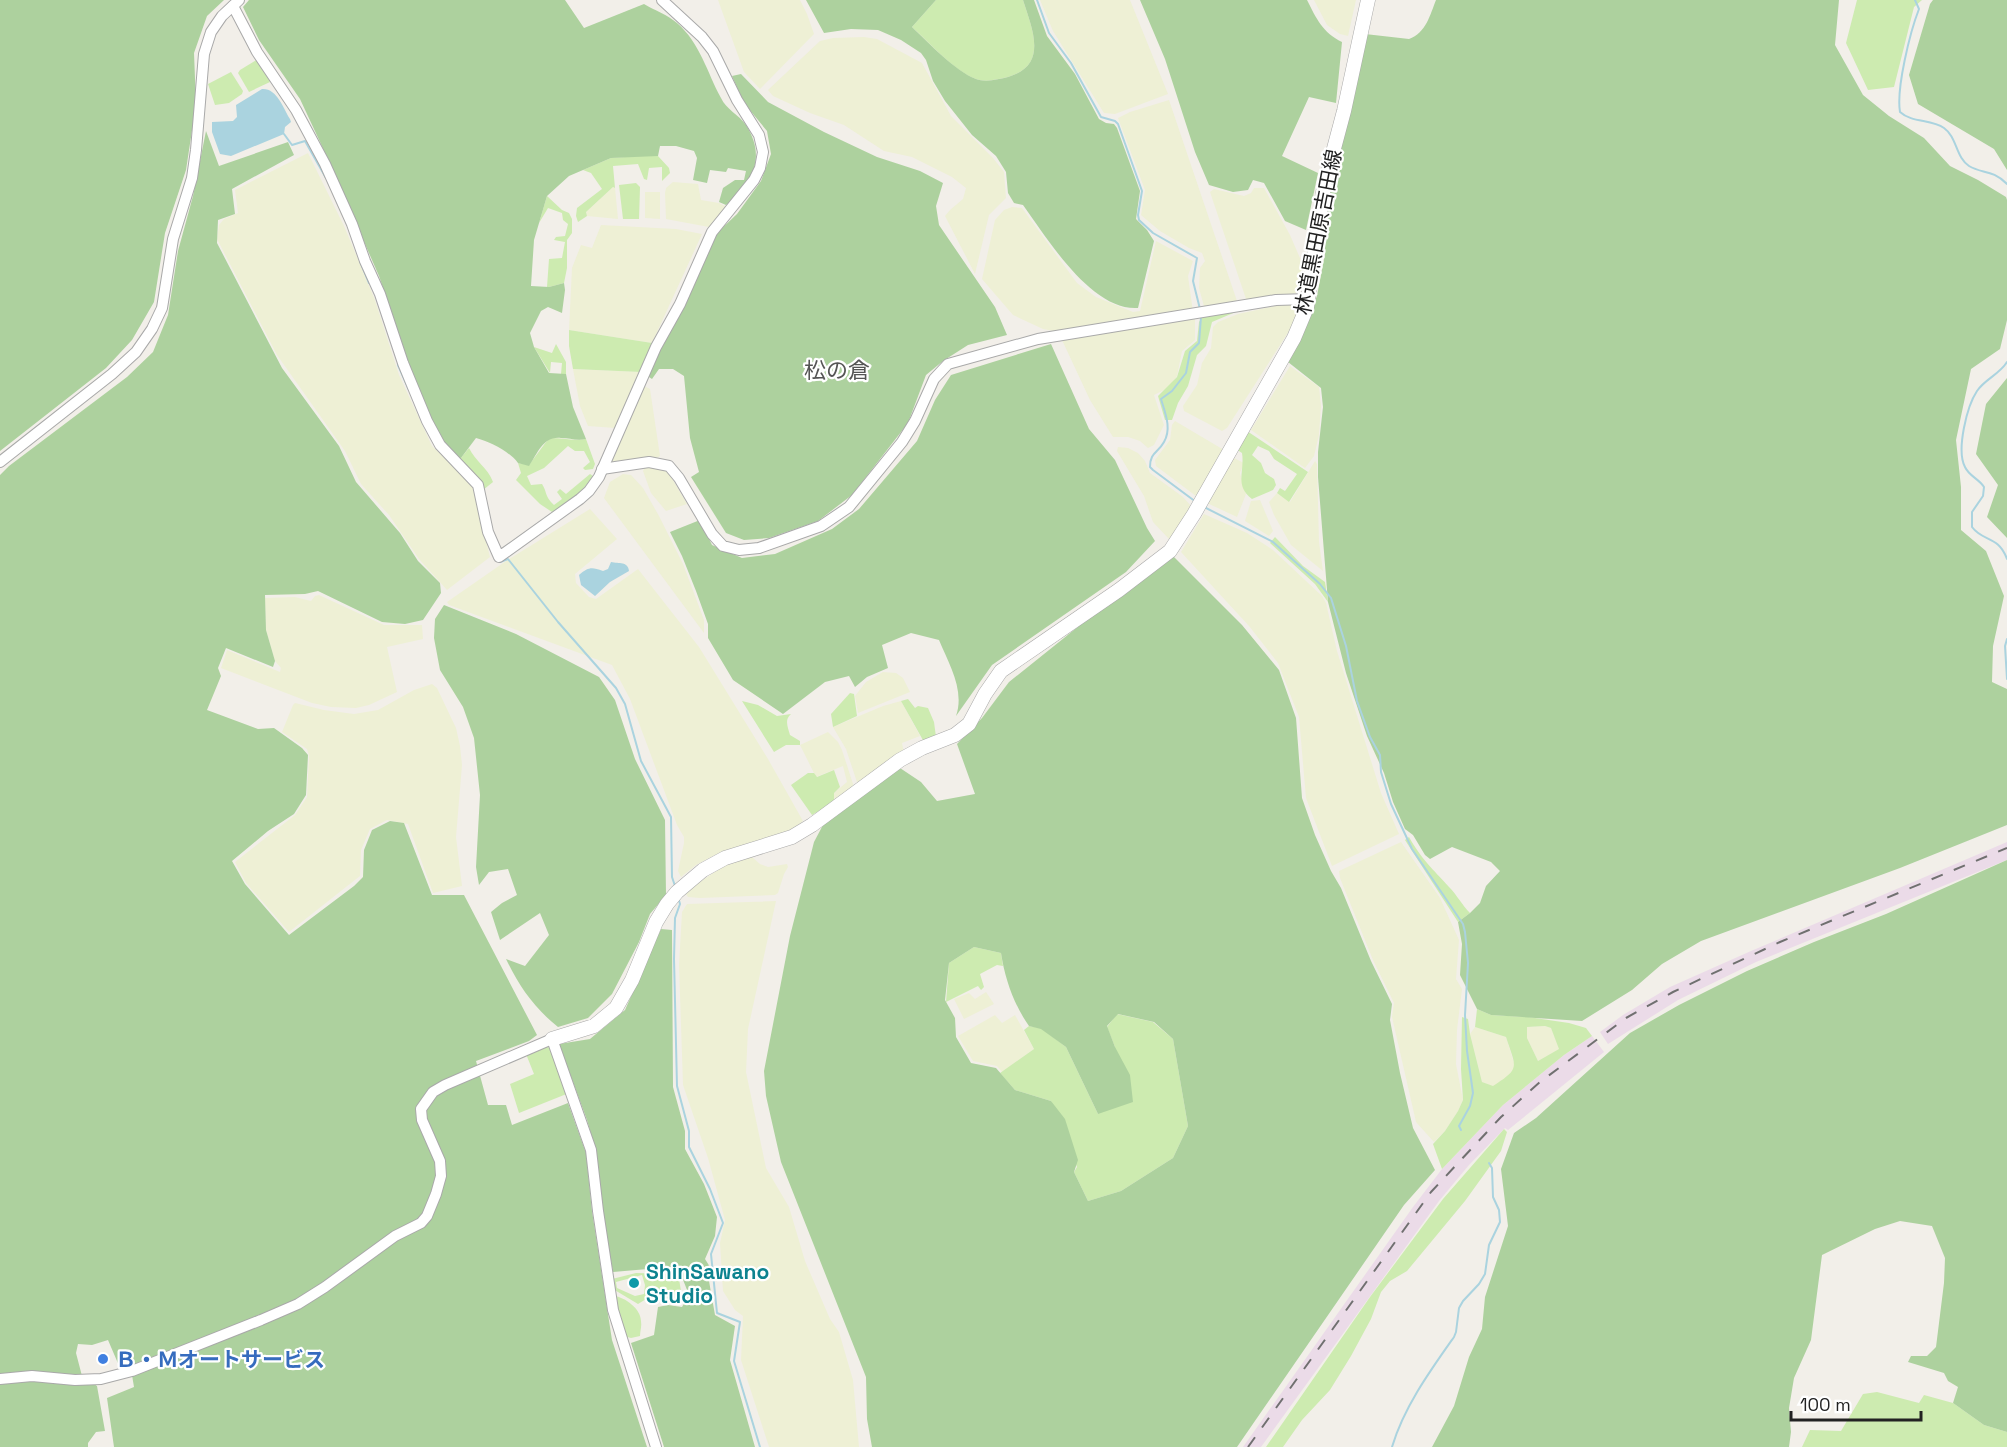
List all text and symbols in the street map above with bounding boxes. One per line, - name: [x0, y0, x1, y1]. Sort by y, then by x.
- street label: 林道黒田原吉田線: [1289, 147, 1347, 317]
- district label: 松の倉: [804, 356, 870, 384]
- place label: ShinSawano Studio: [646, 1258, 769, 1309]
- marker: ShinSawano Studio: [627, 1276, 641, 1290]
- place label: Ｂ・Ｍオートサービス: [115, 1346, 325, 1373]
- marker: Ｂ・Ｍオートサービス: [96, 1352, 110, 1366]
- scale bar: [1791, 1384, 1922, 1422]
- text: 100 m: [1800, 1393, 1851, 1416]

